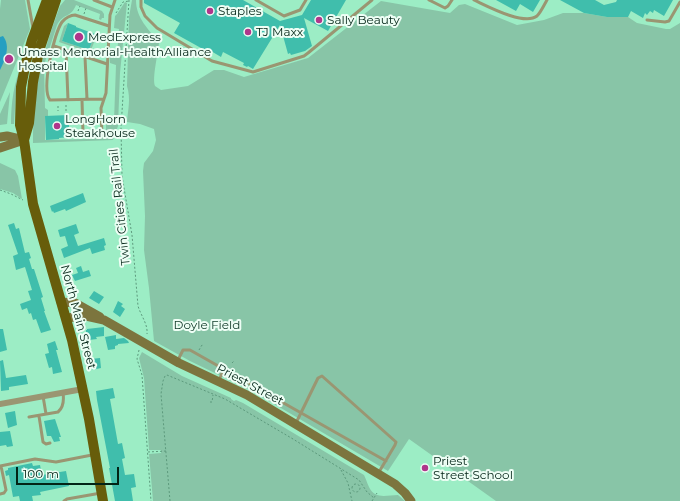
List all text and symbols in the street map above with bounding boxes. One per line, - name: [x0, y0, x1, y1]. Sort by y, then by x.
- place label: Staples: [218, 4, 262, 18]
- marker: Staples: [205, 6, 215, 16]
- place label: Sally Beauty: [327, 13, 400, 27]
- marker: Sally Beauty: [314, 15, 324, 25]
- place label: TJ Maxx: [256, 25, 303, 39]
- marker: TJ Maxx: [243, 27, 253, 37]
- place label: MedExpress: [88, 30, 161, 44]
- marker: MedExpress: [73, 31, 85, 43]
- place label: Umass Memorial-HealthAlliance Hospital: [18, 45, 211, 73]
- marker: Umass Memorial-HealthAlliance Hospital: [3, 53, 15, 65]
- place label: LongHorn Steakhouse: [65, 112, 135, 140]
- marker: LongHorn Steakhouse: [52, 121, 62, 131]
- street label: Twin Cities Rail Trail: [107, 148, 133, 266]
- street label: North Main Street: [57, 263, 99, 371]
- park label: Doyle Field: [174, 318, 240, 332]
- street label: Priest Street: [214, 361, 286, 409]
- place label: Priest Street School: [433, 454, 513, 482]
- scale bar: [18, 459, 121, 485]
- marker: Priest Street School: [420, 463, 430, 473]
- text: 100 m: [23, 466, 59, 481]

